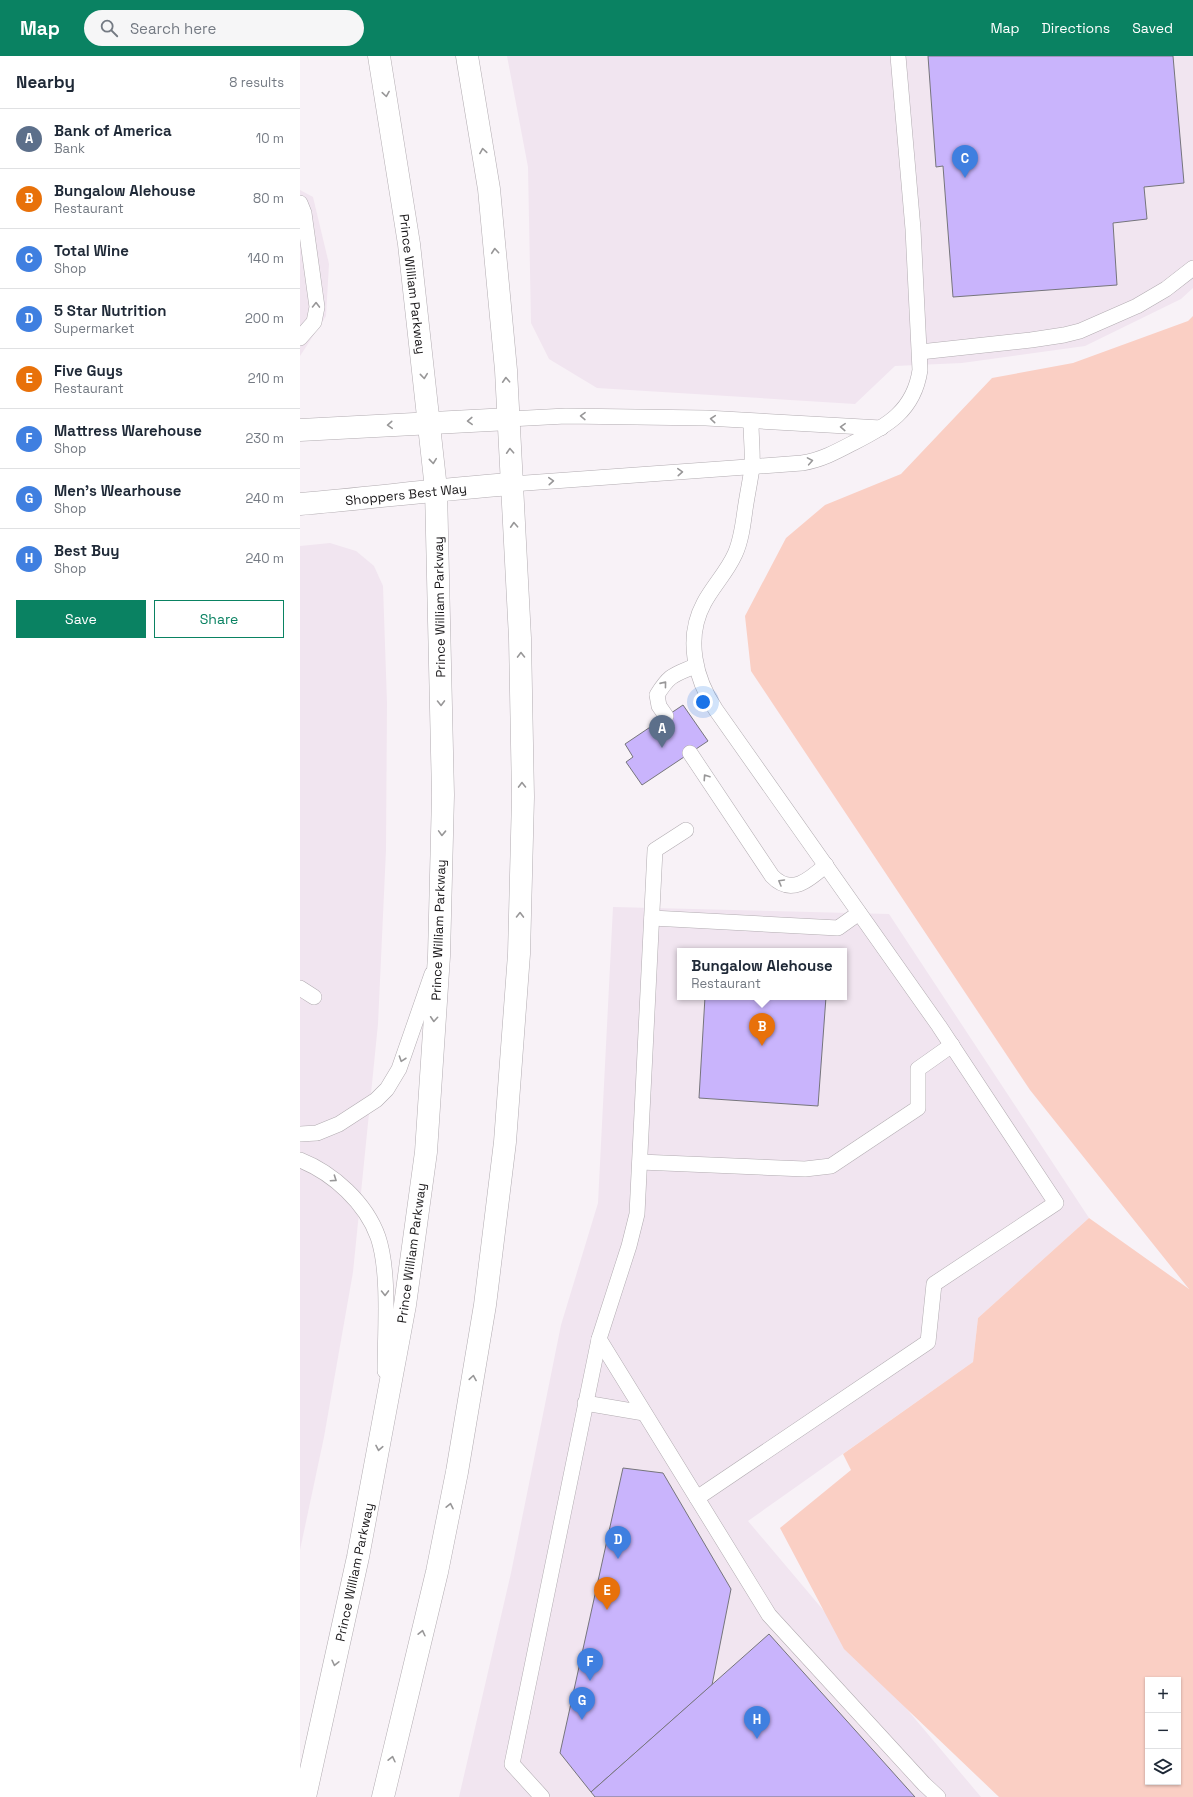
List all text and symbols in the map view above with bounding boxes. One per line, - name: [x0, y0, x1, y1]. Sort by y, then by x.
- search box: [84, 10, 364, 46]
- text: Map: [20, 16, 60, 41]
- icon: search: [98, 17, 120, 39]
- text: Search here: [130, 19, 216, 38]
- text: Map: [990, 19, 1020, 37]
- text: Directions: [1042, 19, 1110, 37]
- text: Saved: [1132, 19, 1173, 37]
- text: Nearby: [16, 71, 75, 93]
- text: 8 results: [229, 74, 284, 91]
- one-way arrow: [381, 91, 390, 98]
- text: Bank of America: [54, 121, 172, 140]
- text: A: [25, 130, 33, 147]
- text: 10 m: [256, 130, 284, 147]
- text: Bank: [54, 140, 85, 157]
- pin: C: [952, 145, 978, 178]
- one-way arrow: [480, 148, 488, 154]
- text: Bungalow Alehouse: [54, 181, 196, 200]
- text: B: [25, 190, 33, 207]
- text: 80 m: [253, 190, 284, 207]
- text: Restaurant: [54, 200, 124, 217]
- street label: Prince William Parkway: [395, 213, 430, 355]
- text: Total Wine: [54, 241, 129, 260]
- one-way arrow: [491, 248, 500, 254]
- text: C: [25, 250, 33, 267]
- text: 140 m: [248, 250, 284, 267]
- text: Shop: [54, 260, 86, 277]
- text: 5 Star Nutrition: [54, 301, 166, 320]
- one-way arrow: [312, 302, 320, 308]
- text: D: [25, 310, 33, 327]
- text: 200 m: [245, 310, 284, 327]
- text: Supermarket: [54, 320, 135, 337]
- text: Five Guys: [54, 361, 123, 380]
- text: E: [25, 370, 33, 387]
- text: 210 m: [248, 370, 284, 387]
- one-way arrow: [419, 373, 428, 379]
- one-way arrow: [502, 377, 511, 383]
- text: Restaurant: [54, 380, 124, 397]
- one-way arrow: [580, 412, 586, 420]
- one-way arrow: [710, 414, 716, 423]
- one-way arrow: [467, 417, 473, 425]
- text: Mattress Warehouse: [54, 421, 202, 440]
- one-way arrow: [387, 421, 393, 430]
- one-way arrow: [840, 422, 846, 431]
- text: F: [26, 430, 32, 447]
- text: 230 m: [246, 430, 284, 447]
- text: Shop: [54, 440, 86, 457]
- one-way arrow: [506, 448, 514, 454]
- one-way arrow: [428, 458, 437, 464]
- one-way arrow: [807, 458, 813, 466]
- one-way arrow: [677, 467, 683, 476]
- one-way arrow: [548, 476, 554, 485]
- street label: Shoppers Best Way: [344, 480, 468, 509]
- text: Men's Wearhouse: [54, 481, 182, 500]
- text: G: [25, 490, 33, 507]
- text: 240 m: [246, 490, 284, 507]
- text: Shop: [54, 500, 86, 517]
- one-way arrow: [510, 522, 518, 528]
- street label: Prince William Parkway: [430, 536, 449, 678]
- text: Best Buy: [54, 541, 119, 560]
- text: H: [25, 550, 33, 567]
- text: 240 m: [246, 550, 284, 567]
- text: Shop: [54, 560, 86, 577]
- button: Save: [16, 600, 146, 638]
- button: Share: [154, 600, 284, 638]
- one-way arrow: [517, 652, 525, 658]
- one-way arrow: [660, 682, 667, 689]
- your location: [693, 692, 713, 712]
- one-way arrow: [437, 700, 445, 706]
- pin: A: [649, 715, 675, 748]
- one-way arrow: [703, 774, 711, 781]
- one-way arrow: [518, 782, 527, 788]
- one-way arrow: [438, 830, 446, 836]
- street label: Prince William Parkway: [428, 859, 449, 1001]
- one-way arrow: [778, 880, 785, 887]
- one-way arrow: [515, 912, 524, 918]
- popup: [677, 948, 847, 1000]
- text: Bungalow Alehouse: [691, 956, 833, 975]
- text: Restaurant: [691, 975, 761, 992]
- pin: B: [749, 1013, 775, 1046]
- one-way arrow: [430, 1016, 439, 1022]
- one-way arrow: [399, 1055, 407, 1062]
- one-way arrow: [329, 1174, 336, 1181]
- street label: Prince William Parkway: [393, 1182, 430, 1324]
- one-way arrow: [381, 1290, 389, 1296]
- one-way arrow: [468, 1374, 477, 1381]
- one-way arrow: [375, 1445, 384, 1451]
- street label: Prince William Parkway: [331, 1501, 377, 1643]
- one-way arrow: [446, 1502, 454, 1509]
- pin: D: [605, 1526, 631, 1559]
- pin: E: [594, 1577, 620, 1610]
- one-way arrow: [418, 1629, 426, 1636]
- pin: F: [577, 1648, 603, 1681]
- one-way arrow: [331, 1660, 339, 1666]
- map controls: [1145, 1677, 1181, 1785]
- button: +: [1145, 1677, 1181, 1713]
- pin: G: [569, 1687, 595, 1720]
- pin: H: [744, 1706, 770, 1739]
- button: −: [1145, 1713, 1181, 1749]
- button: layers: [1145, 1749, 1181, 1785]
- one-way arrow: [388, 1756, 396, 1762]

